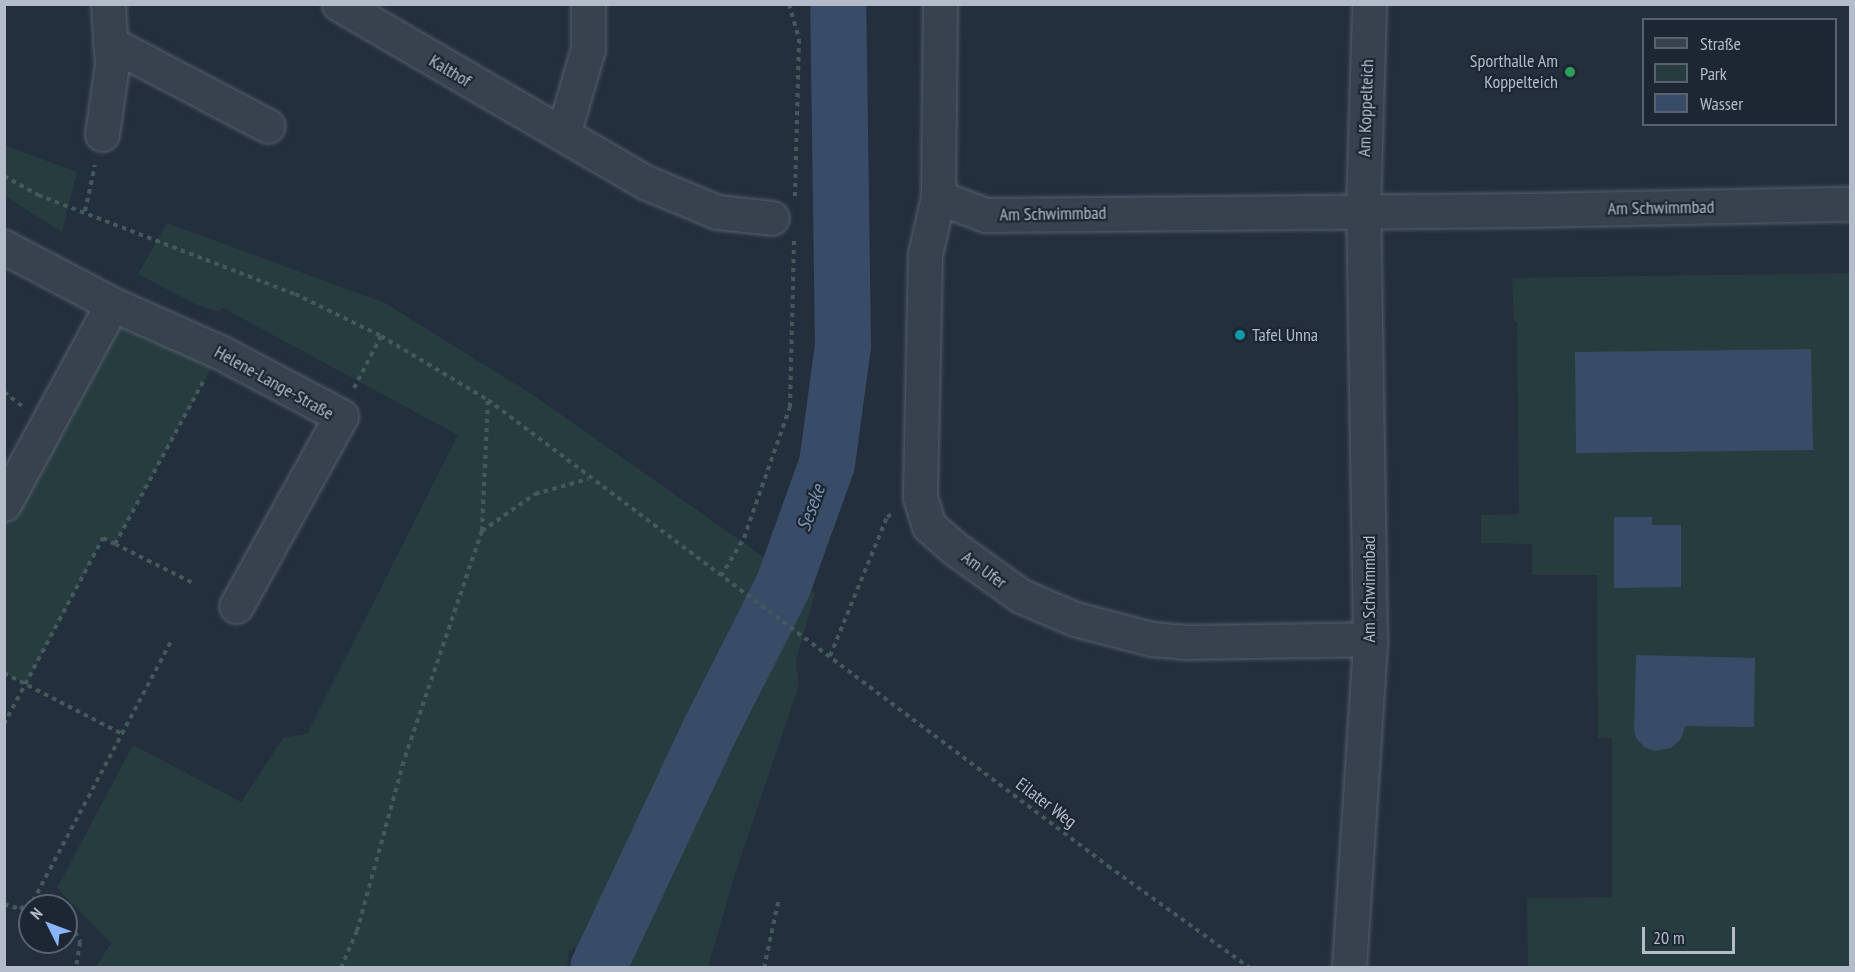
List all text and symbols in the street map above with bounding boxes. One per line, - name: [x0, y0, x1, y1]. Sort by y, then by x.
- legend: [1642, 18, 1837, 126]
- text: Straße: [1700, 32, 1741, 55]
- street label: Kalthof: [425, 50, 475, 92]
- place label: Sporthalle Am Koppelteich: [1469, 51, 1558, 94]
- street label: Am Koppelteich: [1354, 59, 1378, 157]
- text: Park: [1700, 62, 1727, 85]
- marker: Sporthalle Am Koppelteich: [1563, 65, 1577, 79]
- text: Wasser: [1700, 92, 1743, 115]
- street label: Am Schwimmbad: [1607, 196, 1715, 220]
- street label: Am Schwimmbad: [999, 202, 1107, 226]
- place label: Tafel Unna: [1252, 324, 1318, 346]
- marker: Tafel Unna: [1233, 328, 1247, 342]
- street label: Helene-Lange-Straße: [211, 341, 337, 425]
- water label: Seseke: [792, 482, 830, 534]
- street label: Am Schwimmbad: [1358, 536, 1380, 642]
- street label: Am Ufer: [957, 546, 1011, 594]
- street label: Eilater Weg: [1011, 773, 1081, 833]
- north arrow: [18, 894, 78, 954]
- text: N: [26, 903, 46, 923]
- scale bar: [1645, 915, 1738, 953]
- text: 20 m: [1653, 926, 1685, 949]

